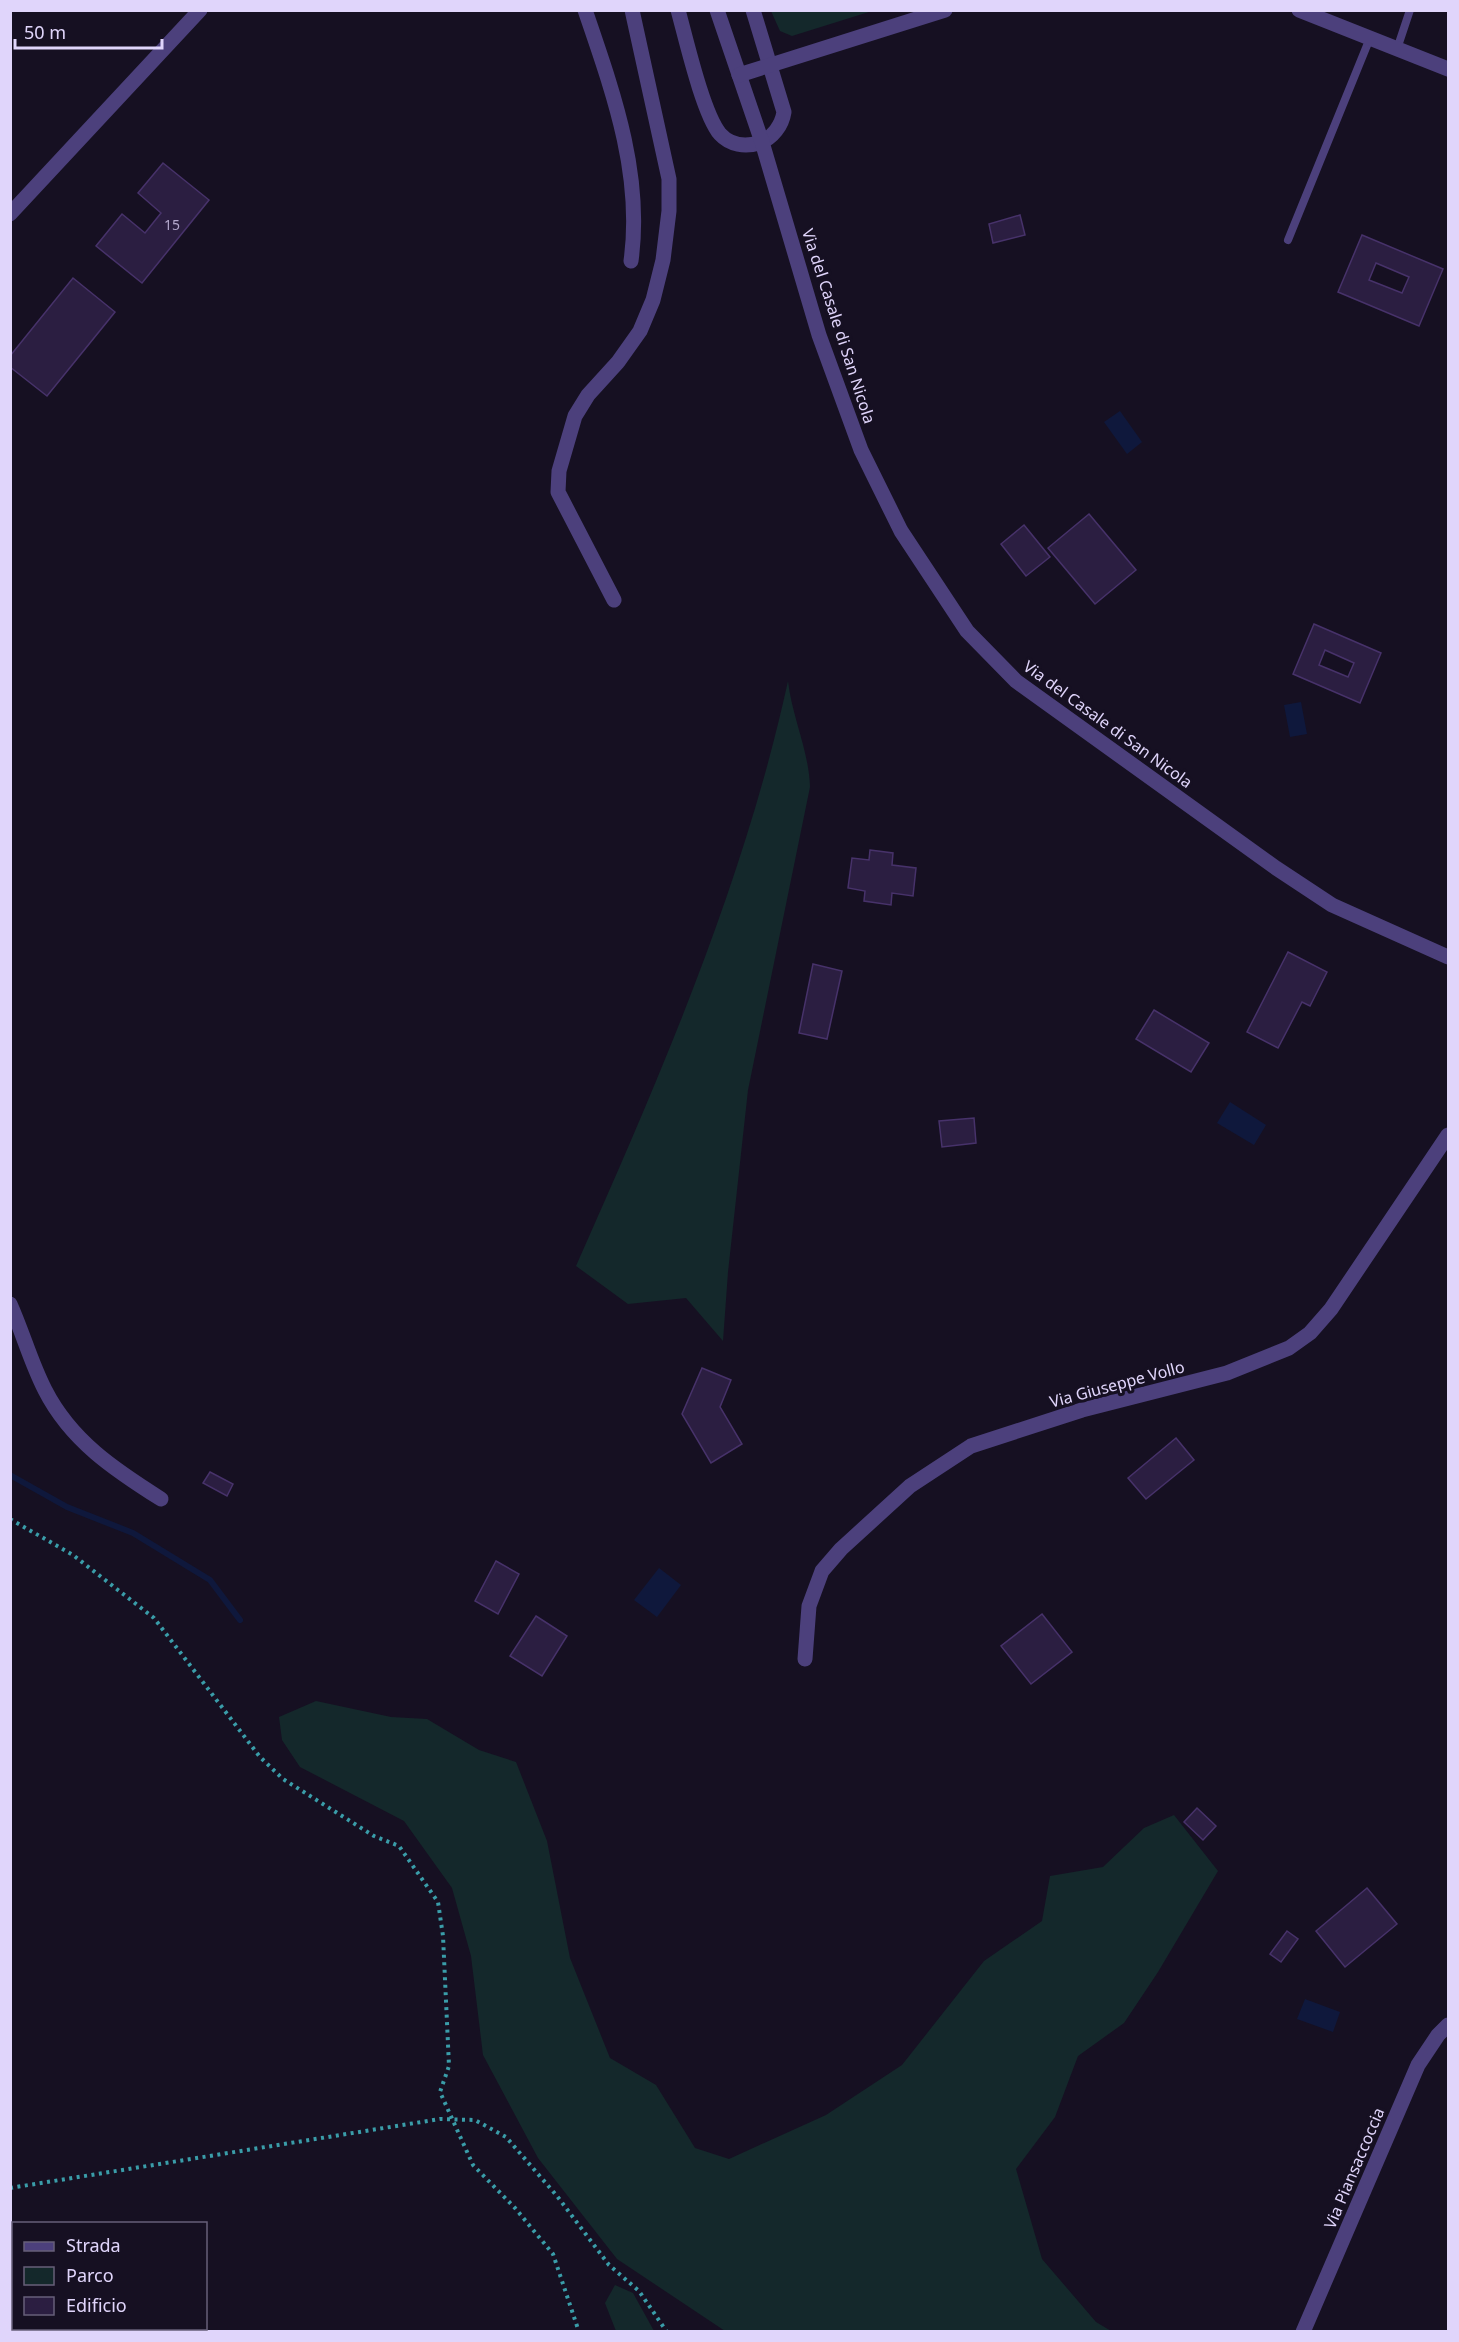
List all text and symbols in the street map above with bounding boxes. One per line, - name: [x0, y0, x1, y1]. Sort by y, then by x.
- scale bar: [15, 12, 162, 50]
- text: 50 m: [24, 20, 66, 44]
- house number: 15: [164, 215, 180, 234]
- street label: Via del Casale di San Nicola: [797, 226, 881, 426]
- street label: Via del Casale di San Nicola: [1019, 655, 1197, 793]
- street label: Via Giuseppe Vollo: [1047, 1355, 1187, 1413]
- street label: Via Piansaccoccia: [1319, 2104, 1389, 2232]
- legend: [12, 2222, 207, 2330]
- text: Strada: [66, 2233, 121, 2257]
- text: Parco: [66, 2263, 114, 2287]
- text: Edificio: [66, 2293, 127, 2317]

